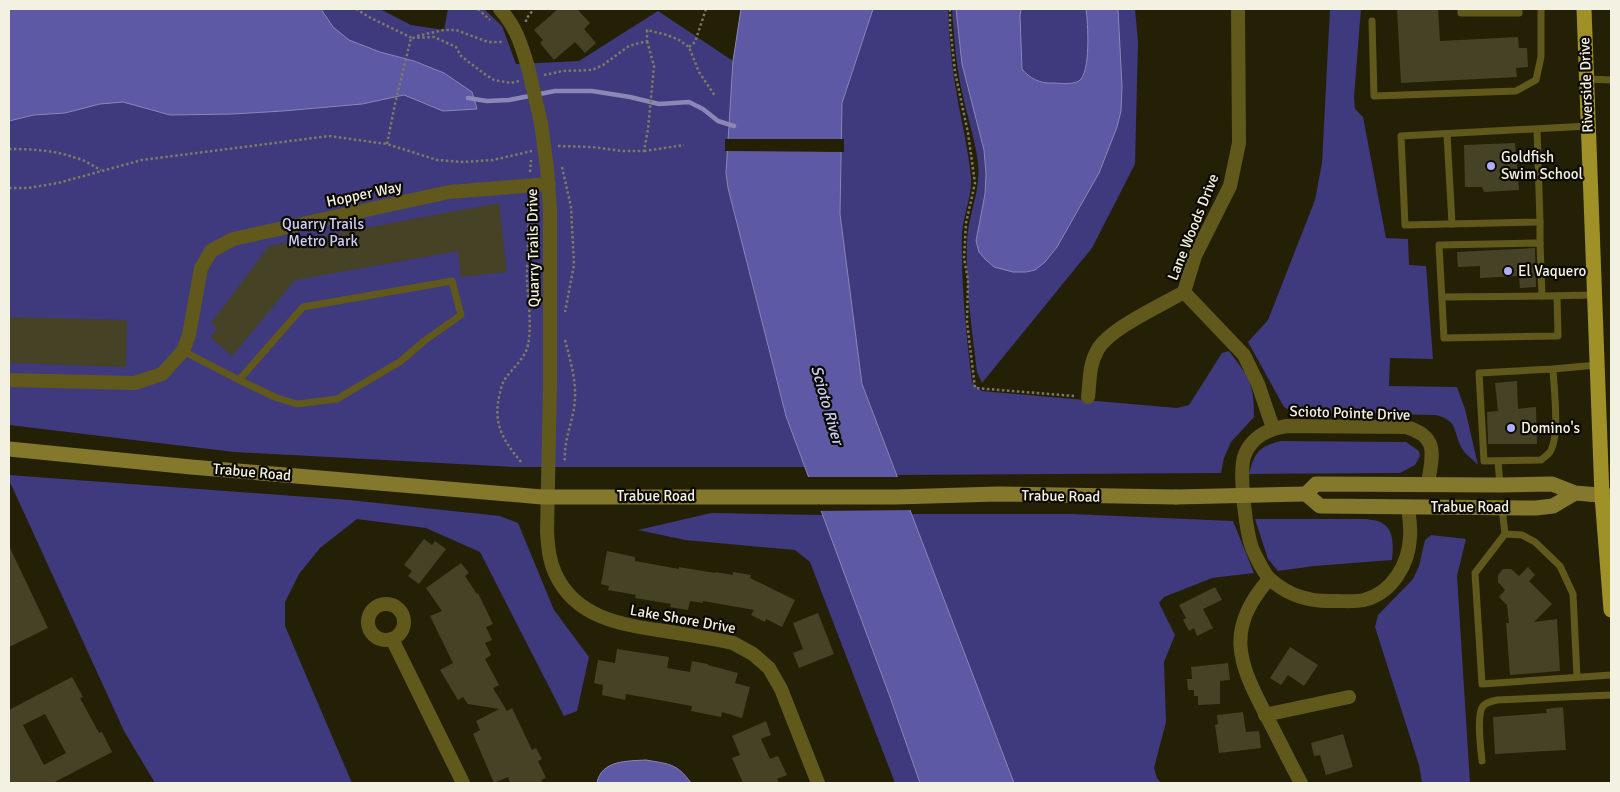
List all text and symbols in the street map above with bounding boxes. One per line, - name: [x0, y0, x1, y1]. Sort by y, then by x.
- street label: Riverside Drive: [1575, 37, 1597, 133]
- place label: Goldfish Swim School: [1501, 148, 1583, 183]
- marker: Goldfish Swim School: [1485, 160, 1497, 172]
- street label: Lane Woods Drive: [1163, 171, 1223, 283]
- street label: Hopper Way: [325, 177, 403, 211]
- street label: Quarry Trails Drive: [523, 188, 543, 308]
- park label: Quarry Trails Metro Park: [282, 215, 364, 250]
- place label: El Vaquero: [1518, 262, 1587, 280]
- marker: El Vaquero: [1502, 265, 1514, 277]
- water label: Scioto River: [806, 363, 848, 449]
- street label: Scioto Pointe Drive: [1289, 402, 1411, 424]
- place label: Domino's: [1521, 419, 1581, 437]
- marker: Domino's: [1505, 422, 1517, 434]
- street label: Trabue Road: [212, 460, 292, 484]
- street label: Trabue Road: [1022, 486, 1101, 506]
- street label: Trabue Road: [617, 487, 695, 505]
- street label: Trabue Road: [1431, 498, 1509, 516]
- street label: Lake Shore Drive: [629, 601, 737, 637]

